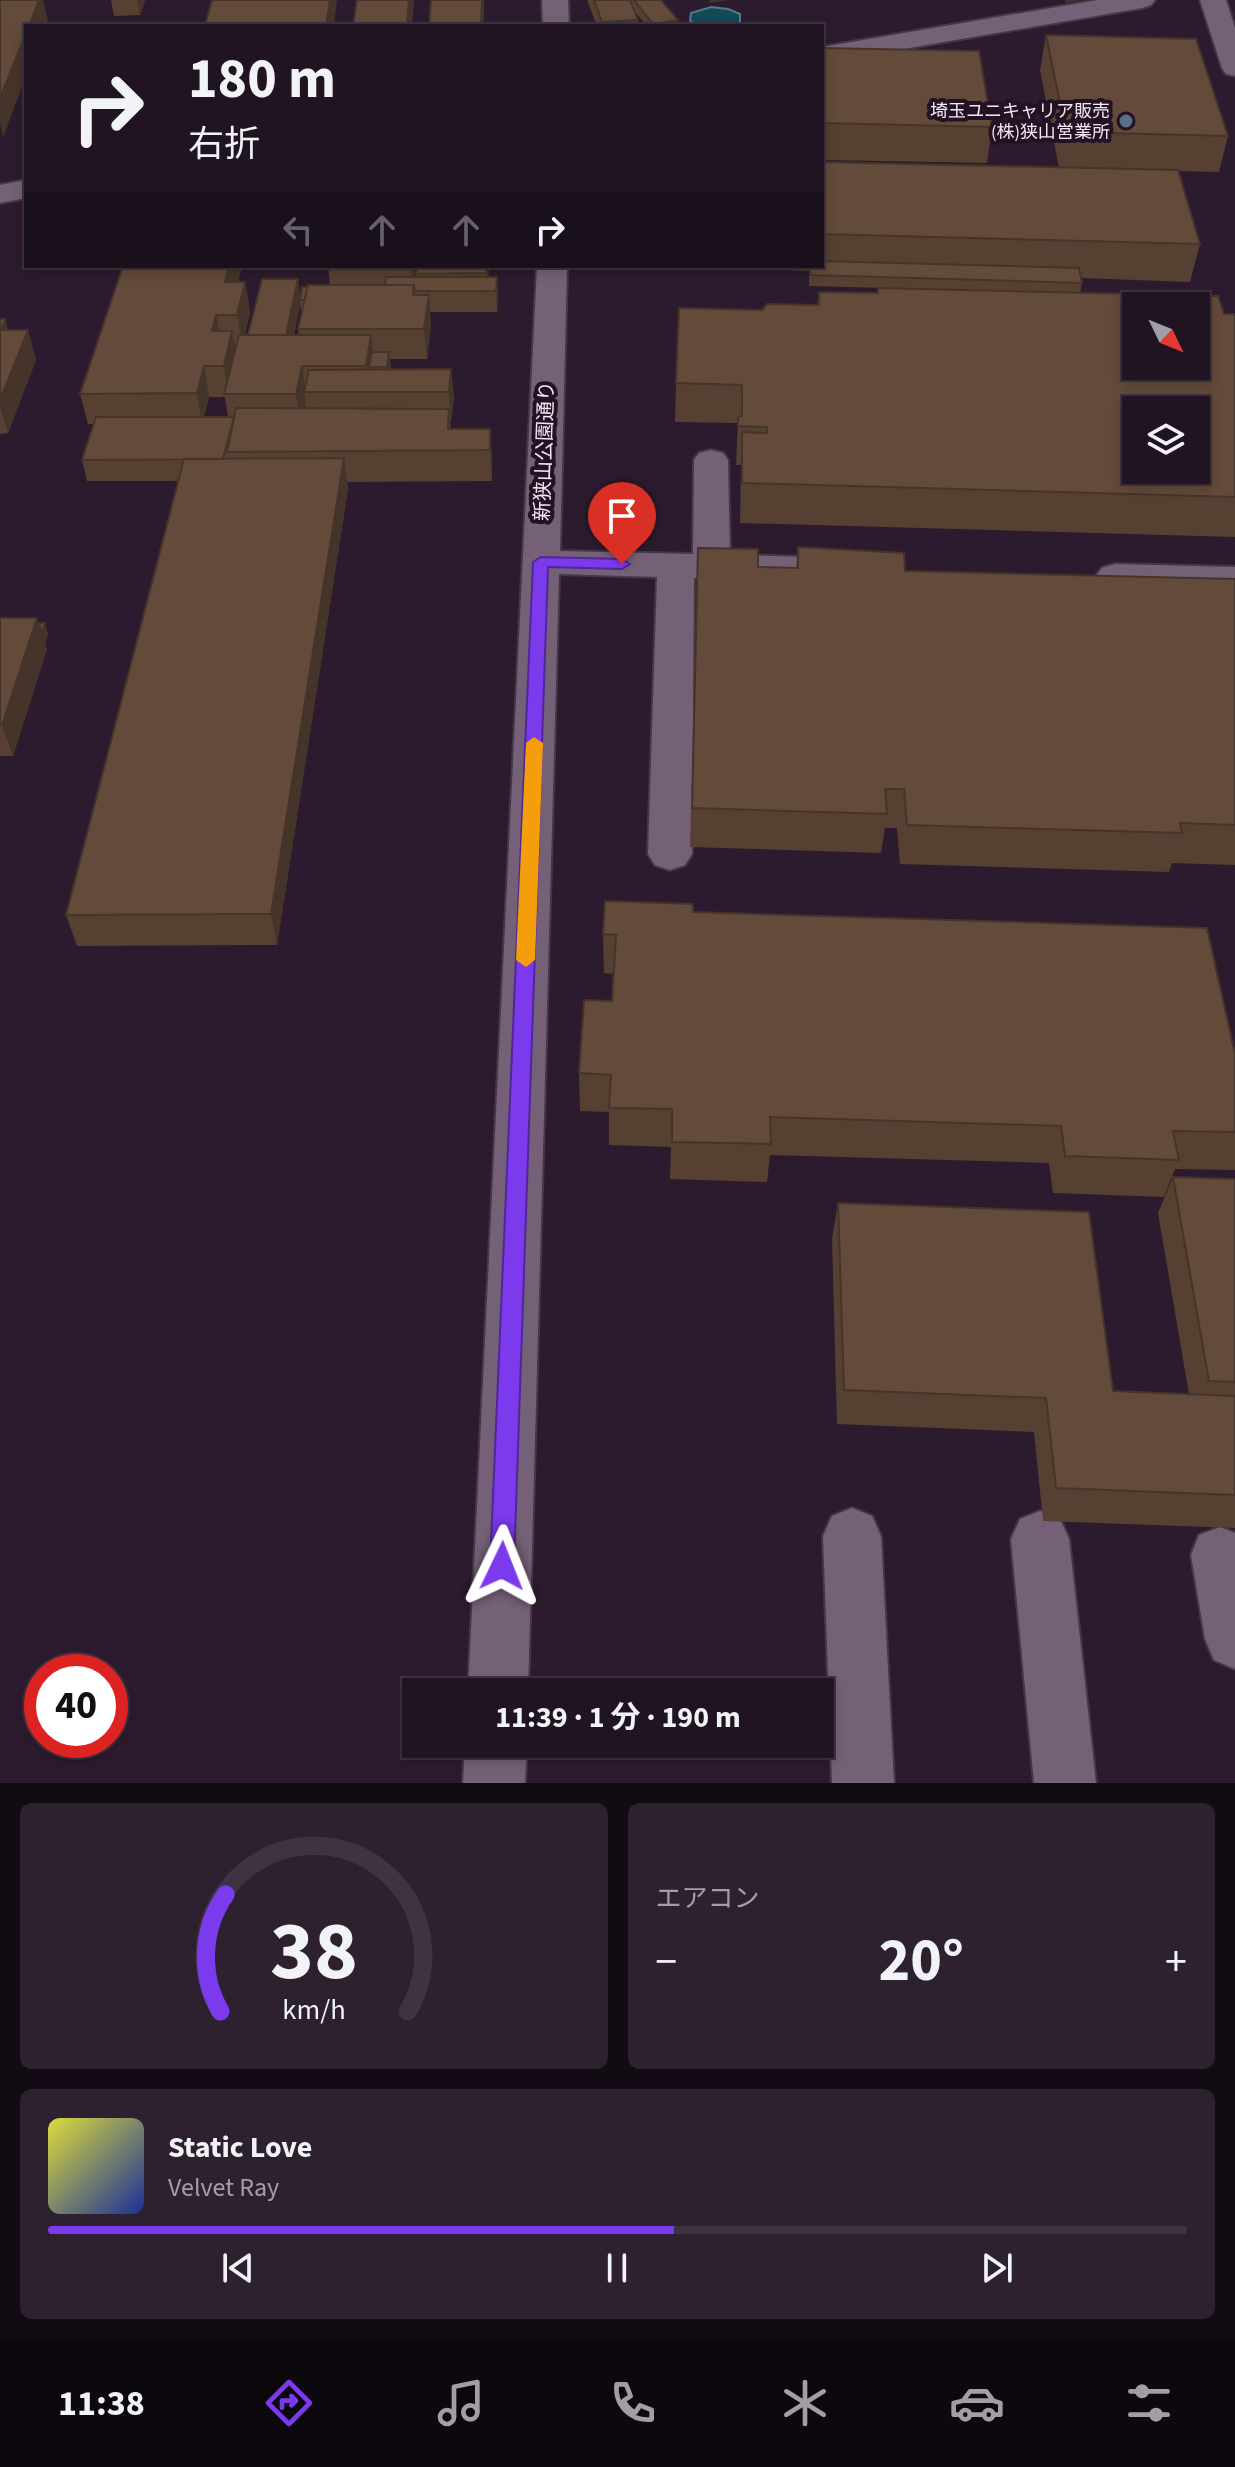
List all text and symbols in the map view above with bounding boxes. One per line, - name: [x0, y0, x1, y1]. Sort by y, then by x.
- text: 180 m: [188, 40, 336, 119]
- icon: right: [56, 56, 160, 160]
- place label: 埼玉ユニキャリア販売 (株)狭山営業所: [930, 99, 1110, 145]
- marker: 埼玉ユニキャリア販売 (株)狭山営業所: [1117, 112, 1135, 130]
- text: 右折: [188, 119, 260, 170]
- icon: left: [276, 208, 320, 252]
- icon: ahead: [360, 208, 404, 252]
- icon: ahead: [444, 208, 488, 252]
- icon: right: [528, 208, 572, 252]
- north arrow: [1122, 292, 1210, 380]
- map controls: [1122, 292, 1210, 484]
- street label: 新狭山公園通り: [529, 381, 561, 521]
- button: layers: [1122, 396, 1210, 484]
- pin: [588, 482, 656, 564]
- icon: arrive: [600, 494, 644, 538]
- position arrow: [460, 1524, 544, 1608]
- speed limit sign: 40: [24, 1654, 128, 1758]
- text: 11:39 · 1 分 · 190 m: [495, 1696, 741, 1739]
- text: エアコン: [656, 1880, 760, 1917]
- text: 38: [270, 1893, 358, 2011]
- text: 20°: [879, 1919, 964, 2004]
- text: −: [656, 1931, 677, 1994]
- text: +: [1165, 1931, 1187, 1994]
- text: km/h: [282, 1990, 345, 2030]
- text: Static Love: [168, 2126, 312, 2169]
- text: Velvet Ray: [168, 2169, 279, 2206]
- icon: previous: [216, 2246, 260, 2290]
- icon: pause: [595, 2246, 639, 2290]
- icon: next: [975, 2246, 1019, 2290]
- icon: directions: [261, 2375, 317, 2431]
- icon: music: [433, 2375, 489, 2431]
- icon: phone: [605, 2375, 661, 2431]
- icon: climate: [777, 2375, 833, 2431]
- icon: car: [949, 2375, 1005, 2431]
- icon: filters: [1121, 2375, 1177, 2431]
- text: 11:38: [58, 2378, 145, 2429]

